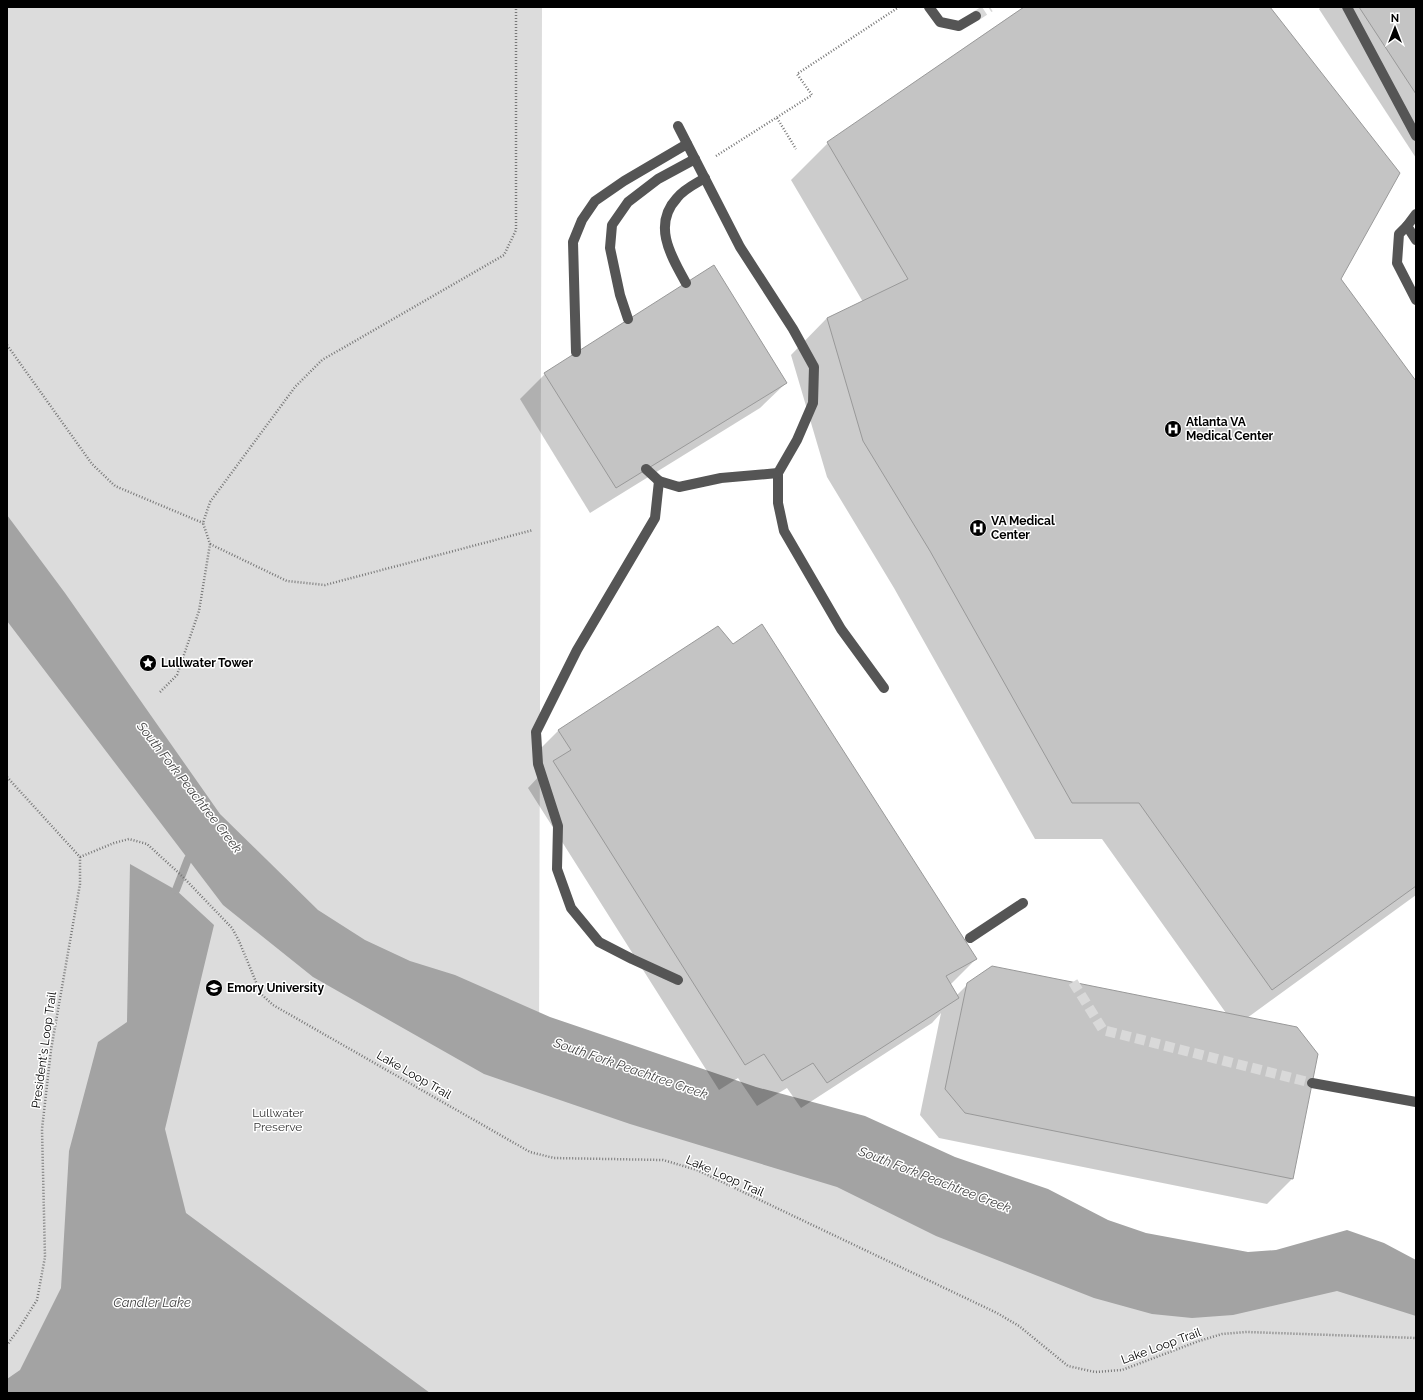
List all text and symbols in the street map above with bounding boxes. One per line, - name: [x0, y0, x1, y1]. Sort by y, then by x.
- north arrow: [1375, 8, 1415, 48]
- text: N: [1391, 12, 1399, 25]
- place label: Atlanta VA Medical Center: [1186, 415, 1274, 443]
- hospital icon: Atlanta VA Medical Center: [1163, 419, 1183, 439]
- place label: VA Medical Center: [991, 514, 1055, 542]
- hospital icon: VA Medical Center: [968, 518, 988, 538]
- place icon: Lullwater Tower: [138, 653, 158, 673]
- place label: Lullwater Tower: [161, 656, 253, 670]
- water label: South Fork Peachtree Creek: [133, 718, 245, 856]
- school or university icon: Emory University: [204, 978, 224, 998]
- place label: Emory University: [227, 981, 324, 995]
- street label: President's Loop Trail: [29, 990, 59, 1109]
- water label: South Fork Peachtree Creek: [551, 1035, 710, 1102]
- street label: Lake Loop Trail: [374, 1048, 454, 1102]
- park label: Lullwater Preserve: [252, 1106, 305, 1134]
- water label: South Fork Peachtree Creek: [856, 1143, 1013, 1215]
- street label: Lake Loop Trail: [684, 1153, 767, 1200]
- water label: Candler Lake: [113, 1295, 191, 1310]
- street label: Lake Loop Trail: [1119, 1325, 1203, 1367]

